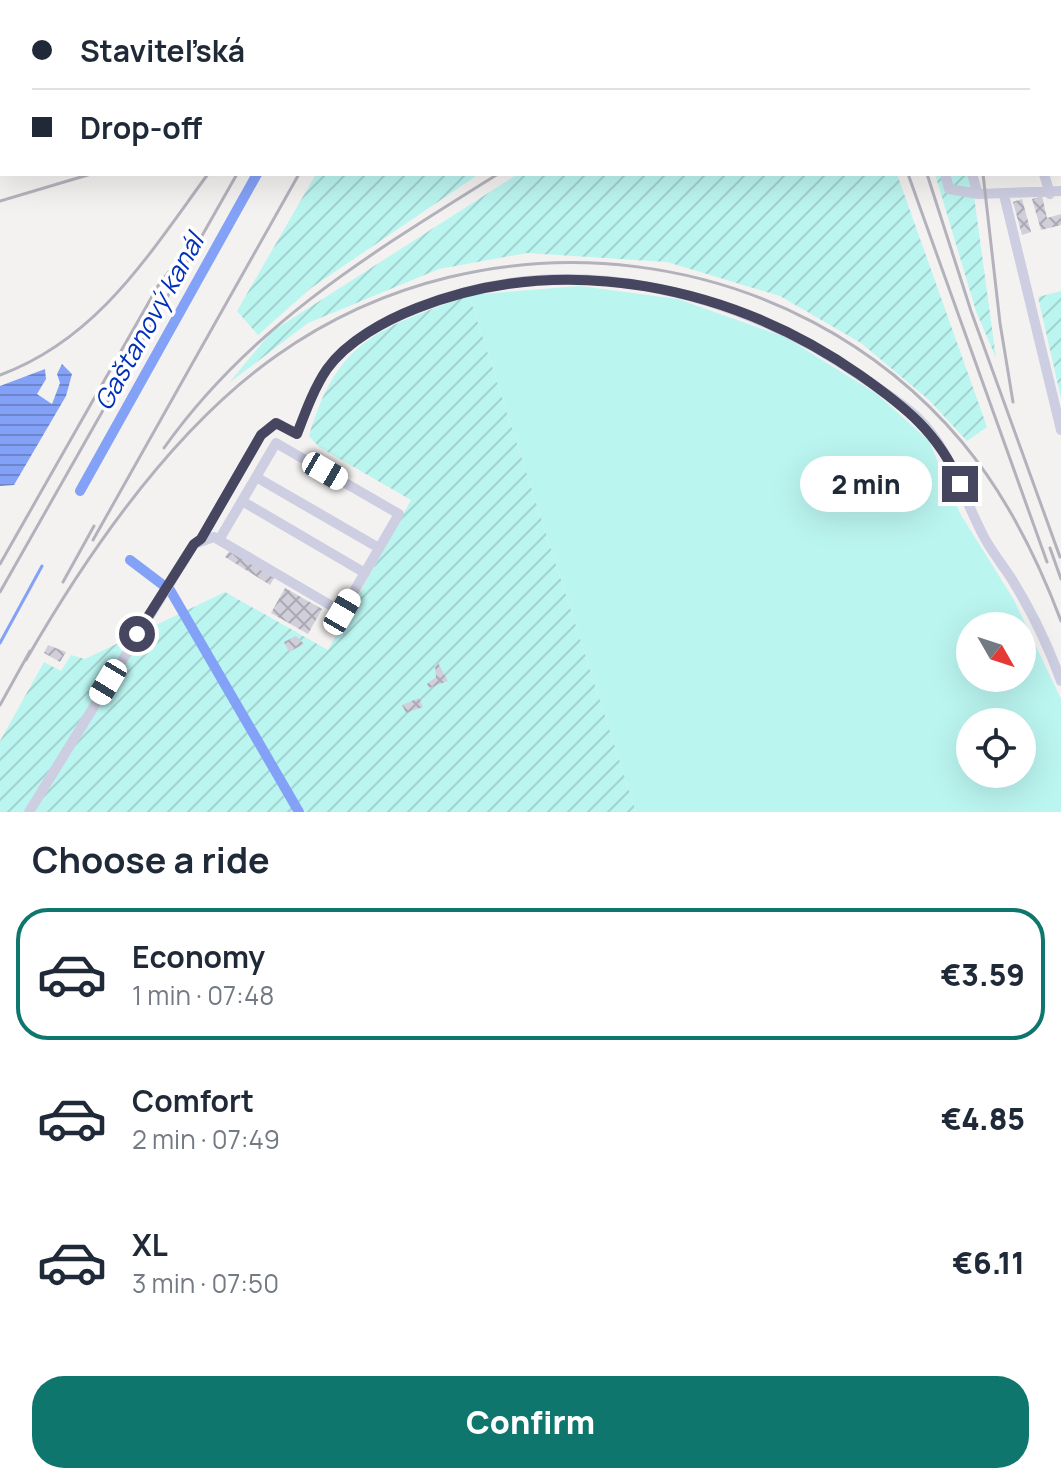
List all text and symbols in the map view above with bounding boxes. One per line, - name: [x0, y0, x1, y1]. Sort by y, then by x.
- text: Staviteľská: [80, 30, 245, 71]
- text: Drop-off: [80, 107, 202, 148]
- water label: Gaštanový kanál: [85, 224, 213, 416]
- car: [298, 449, 352, 493]
- callout: 2 min: [800, 456, 932, 512]
- text: 2 min: [832, 466, 900, 502]
- route end: [942, 466, 978, 502]
- car: [320, 585, 364, 639]
- north arrow: [956, 612, 1036, 692]
- map controls: [956, 612, 1036, 788]
- route start: [119, 616, 155, 652]
- car: [85, 655, 131, 709]
- button: locate: [956, 708, 1036, 788]
- text: Choose a ride: [32, 835, 270, 884]
- text: Economy: [132, 936, 265, 977]
- icon: car: [36, 938, 108, 1010]
- text: €3.59: [941, 954, 1025, 995]
- text: 1 min · 07:48: [132, 977, 274, 1013]
- text: Comfort: [132, 1080, 254, 1121]
- icon: car: [36, 1082, 108, 1154]
- text: €4.85: [941, 1098, 1025, 1139]
- text: 2 min · 07:49: [132, 1121, 280, 1157]
- text: XL: [132, 1224, 168, 1265]
- icon: car: [36, 1226, 108, 1298]
- text: €6.11: [952, 1242, 1025, 1283]
- text: 3 min · 07:50: [132, 1265, 279, 1301]
- button: Confirm: [32, 1376, 1029, 1468]

